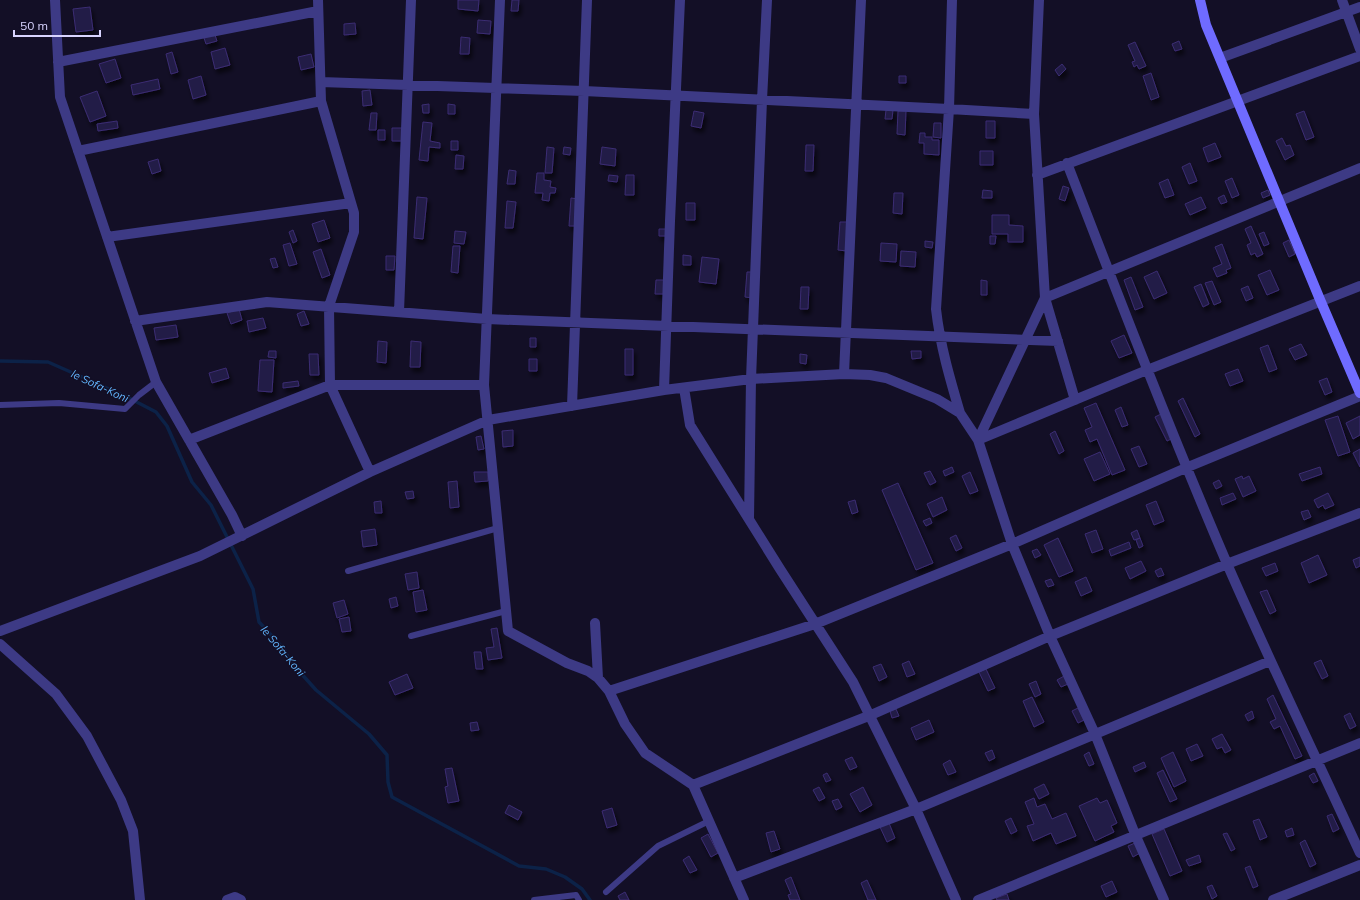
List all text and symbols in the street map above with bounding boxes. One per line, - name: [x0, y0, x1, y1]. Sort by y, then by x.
- scale bar: [14, 12, 100, 38]
- text: 50 m: [20, 18, 48, 33]
- water label: le Sofa-Koni: [69, 367, 131, 406]
- water label: le Sofa-Koni: [258, 623, 308, 679]

